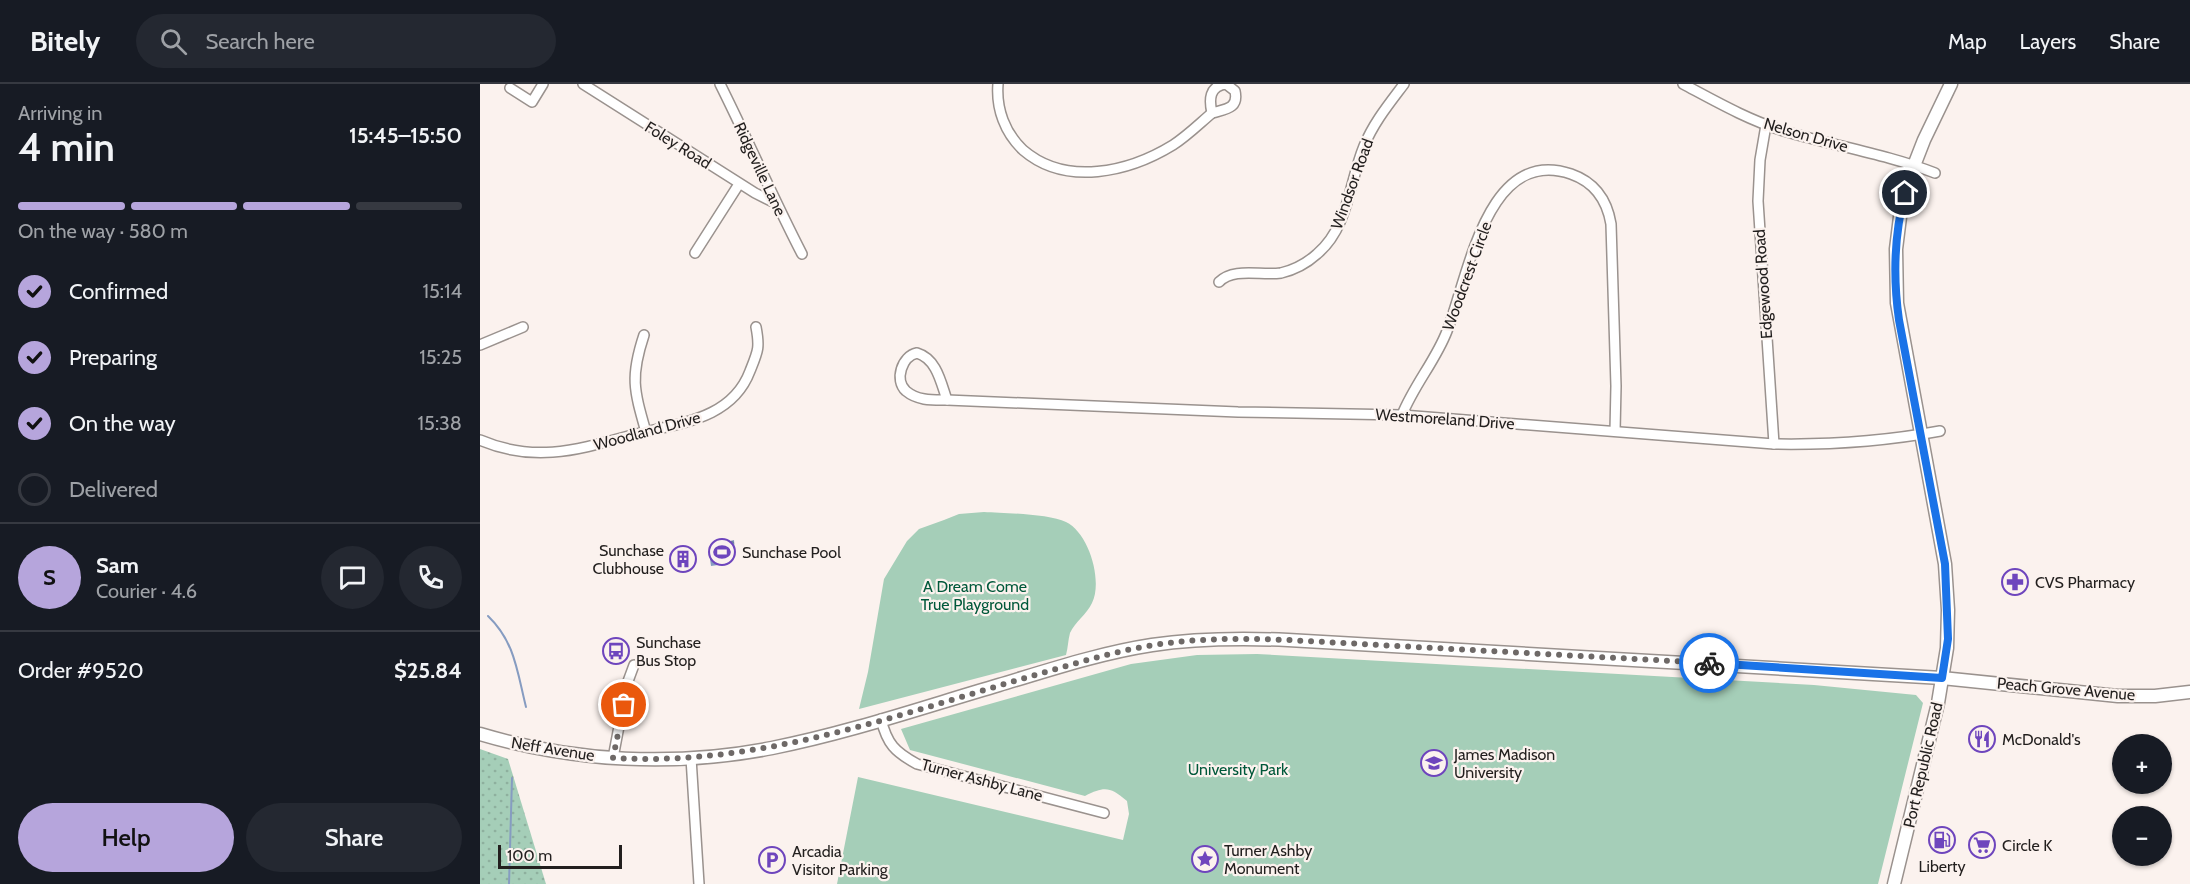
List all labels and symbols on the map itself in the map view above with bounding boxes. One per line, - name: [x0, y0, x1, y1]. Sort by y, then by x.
- street label: Nelson Drive: [1762, 114, 1850, 156]
- street label: Foley Road: [641, 117, 715, 173]
- street label: Ridgeville Lane: [730, 119, 790, 219]
- street label: Windsor Road: [1327, 136, 1377, 232]
- pin: [1879, 167, 1930, 218]
- street label: Woodcrest Circle: [1438, 219, 1496, 333]
- street label: Edgewood Road: [1750, 228, 1776, 340]
- street label: Westmoreland Drive: [1375, 405, 1515, 433]
- street label: Woodland Drive: [592, 408, 702, 454]
- sports icon: Sunchase Pool: [707, 537, 737, 567]
- place label: Sunchase Clubhouse: [592, 541, 664, 578]
- place label: Sunchase Pool: [742, 543, 841, 562]
- building icon: Sunchase Clubhouse: [668, 544, 698, 574]
- pharmacy icon: CVS Pharmacy: [2000, 567, 2030, 597]
- place label: CVS Pharmacy: [2035, 573, 2135, 592]
- park label: A Dream Come True Playground: [921, 577, 1029, 614]
- place label: Sunchase Bus Stop: [636, 633, 701, 670]
- courier: [1679, 633, 1739, 693]
- bus stop icon: Sunchase Bus Stop: [601, 636, 631, 666]
- street label: Peach Grove Avenue: [1996, 673, 2136, 705]
- pin: [598, 679, 649, 730]
- street label: Port Republic Road: [1899, 700, 1947, 830]
- restaurant icon: McDonald's: [1967, 724, 1997, 754]
- place label: McDonald's: [2002, 730, 2081, 749]
- street label: Neff Avenue: [510, 733, 596, 765]
- place label: James Madison University: [1453, 745, 1555, 782]
- school or university icon: James Madison University: [1419, 748, 1449, 778]
- street label: Turner Ashby Lane: [919, 755, 1045, 805]
- park label: University Park: [1188, 760, 1289, 779]
- fuel station icon: Liberty: [1927, 825, 1957, 855]
- supermarket icon: Circle K: [1967, 830, 1997, 860]
- place label: Circle K: [2002, 836, 2052, 855]
- place label: Turner Ashby Monument: [1224, 841, 1312, 878]
- scale bar: [498, 842, 622, 870]
- place label: Arcadia Visitor Parking: [792, 842, 889, 879]
- place icon: Turner Ashby Monument: [1190, 844, 1220, 874]
- parking icon: Arcadia Visitor Parking: [757, 845, 787, 875]
- place label: Liberty: [1918, 857, 1966, 876]

